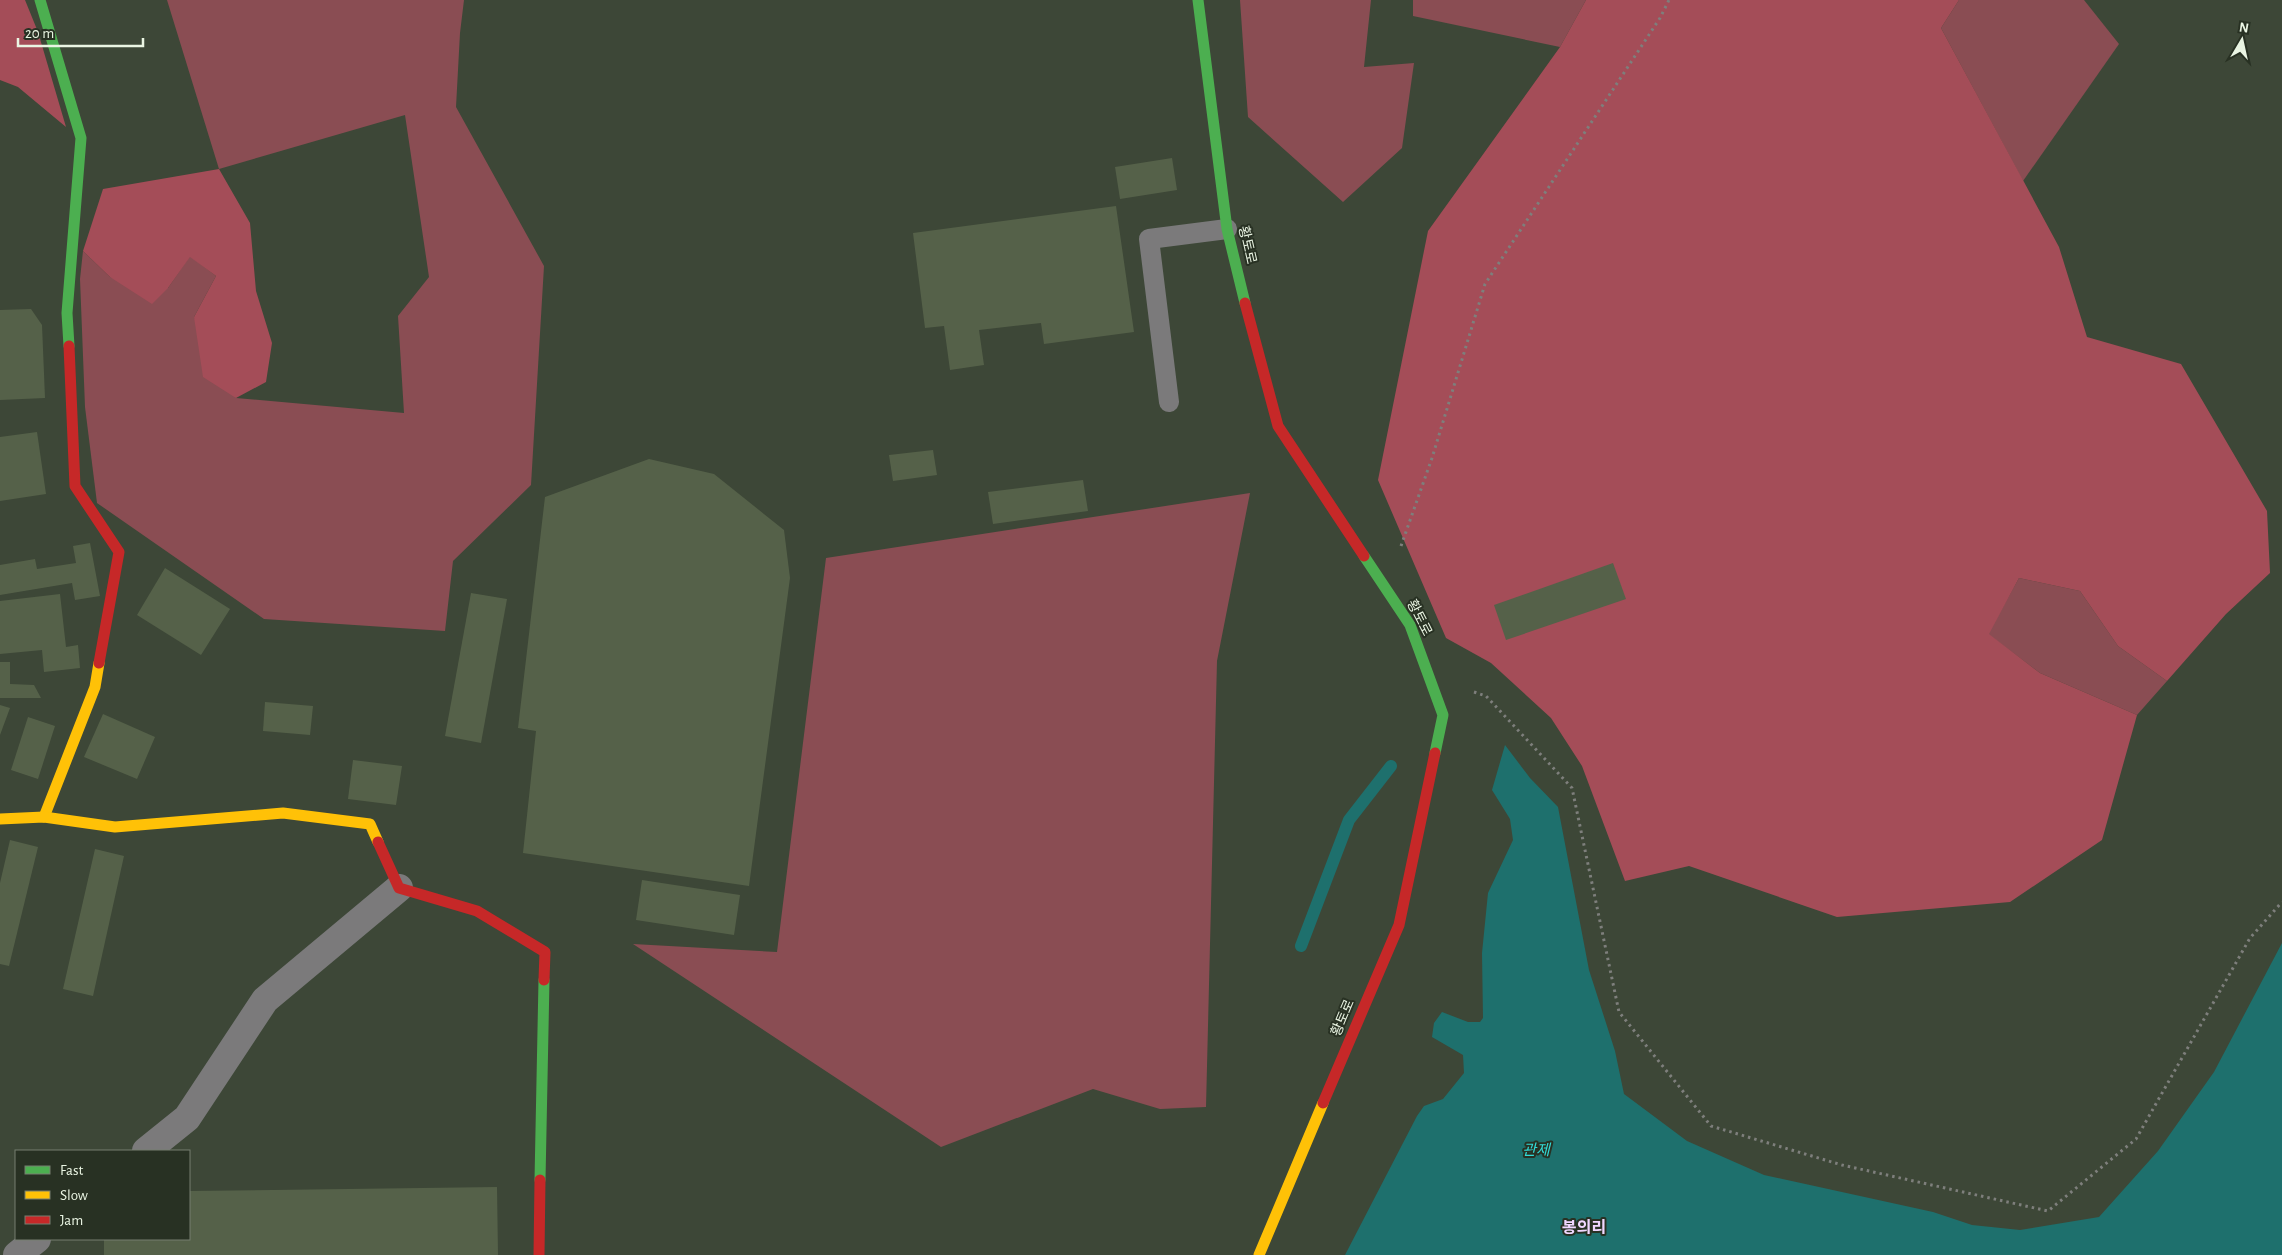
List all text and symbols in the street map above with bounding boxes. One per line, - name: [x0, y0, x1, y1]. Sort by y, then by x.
- scale bar: [18, 15, 142, 47]
- north arrow: [2217, 15, 2267, 65]
- text: N: [2238, 20, 2250, 36]
- text: 20 m: [25, 26, 54, 41]
- street label: 황토로: [1236, 224, 1259, 266]
- street label: 황토로: [1404, 597, 1435, 638]
- street label: 황토로: [1328, 997, 1357, 1039]
- water label: 관제: [1522, 1142, 1552, 1158]
- legend: [15, 1150, 190, 1240]
- text: Fast: [60, 1163, 84, 1178]
- text: Slow: [60, 1188, 88, 1203]
- text: Jam: [60, 1213, 83, 1228]
- district label: 봉의리: [1562, 1219, 1606, 1236]

